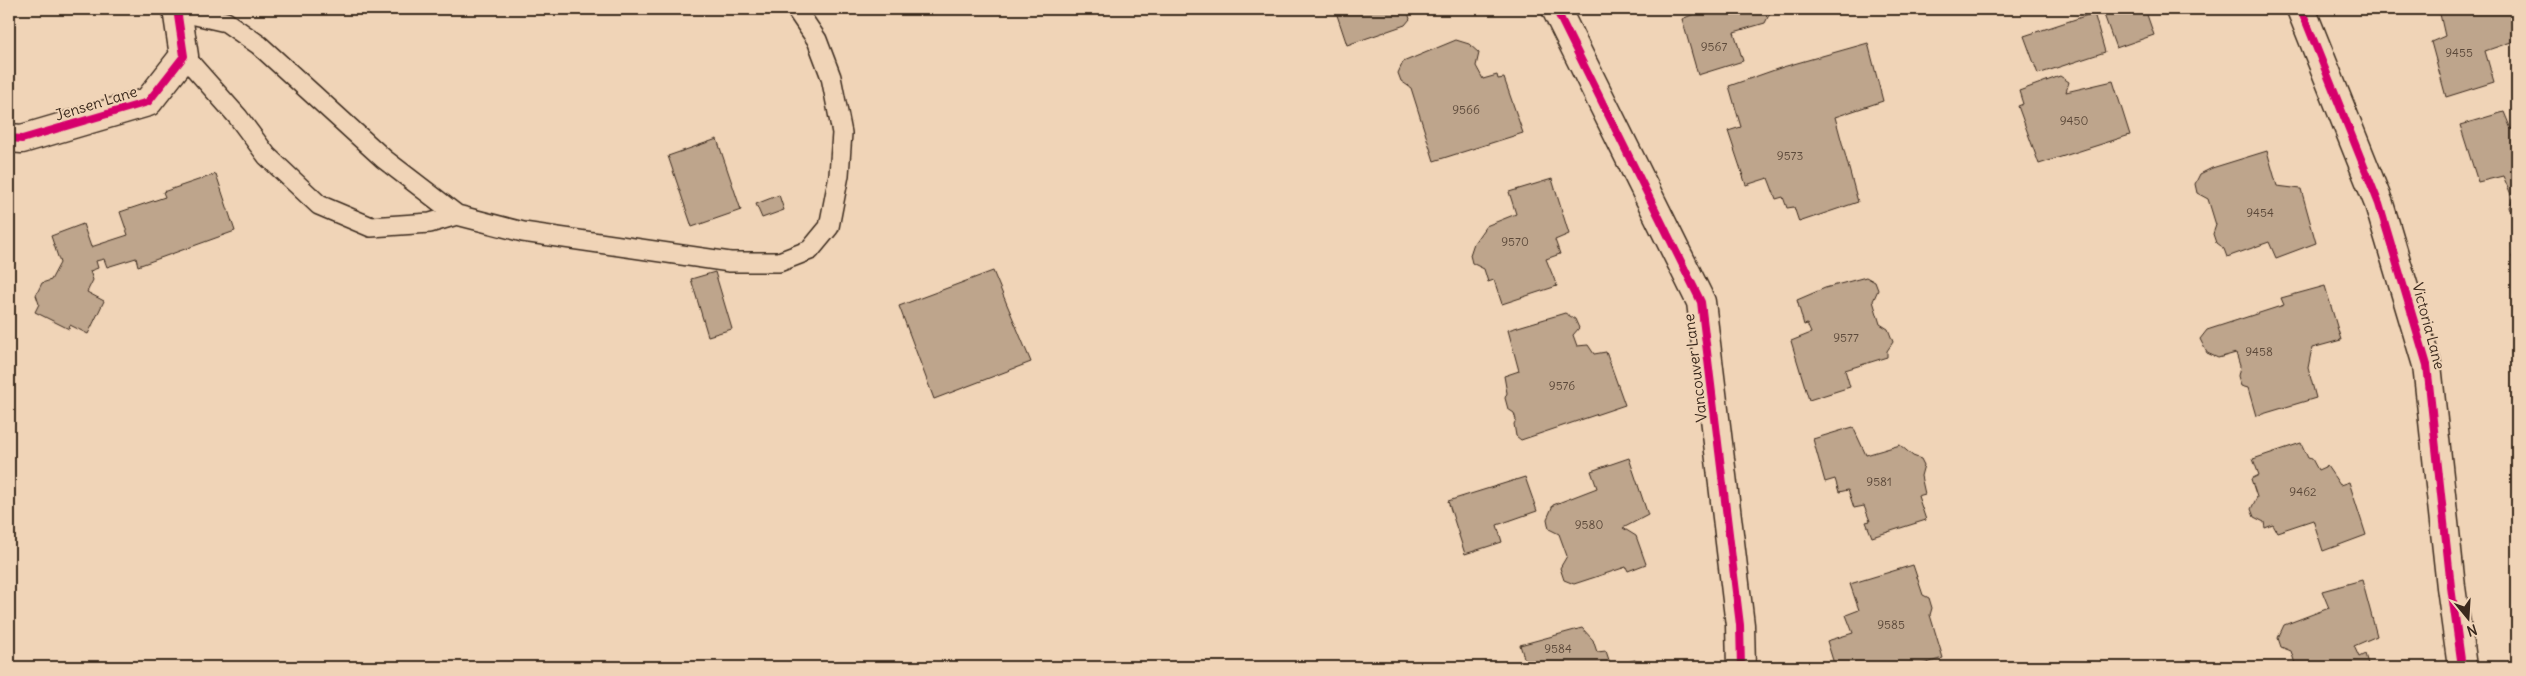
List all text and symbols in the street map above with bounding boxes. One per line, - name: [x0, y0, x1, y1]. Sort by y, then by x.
- house number: 9567: [1701, 39, 1727, 54]
- house number: 9455: [2445, 45, 2473, 60]
- street label: Jensen Lane: [53, 81, 139, 125]
- house number: 9566: [1452, 102, 1480, 117]
- house number: 9450: [2060, 113, 2088, 128]
- house number: 9573: [1777, 148, 1803, 163]
- house number: 9454: [2246, 205, 2274, 220]
- house number: 9570: [1501, 234, 1529, 249]
- street label: Victoria Lane: [2408, 281, 2450, 371]
- street label: Vancouver Lane: [1679, 313, 1711, 423]
- house number: 9577: [1833, 330, 1859, 345]
- house number: 9458: [2245, 344, 2273, 359]
- house number: 9576: [1549, 378, 1575, 393]
- house number: 9581: [1866, 474, 1892, 489]
- house number: 9462: [2289, 484, 2317, 499]
- house number: 9580: [1575, 517, 1603, 532]
- north arrow: [2444, 594, 2494, 644]
- house number: 9585: [1877, 617, 1905, 632]
- text: N: [2465, 620, 2479, 640]
- house number: 9584: [1544, 641, 1572, 656]

